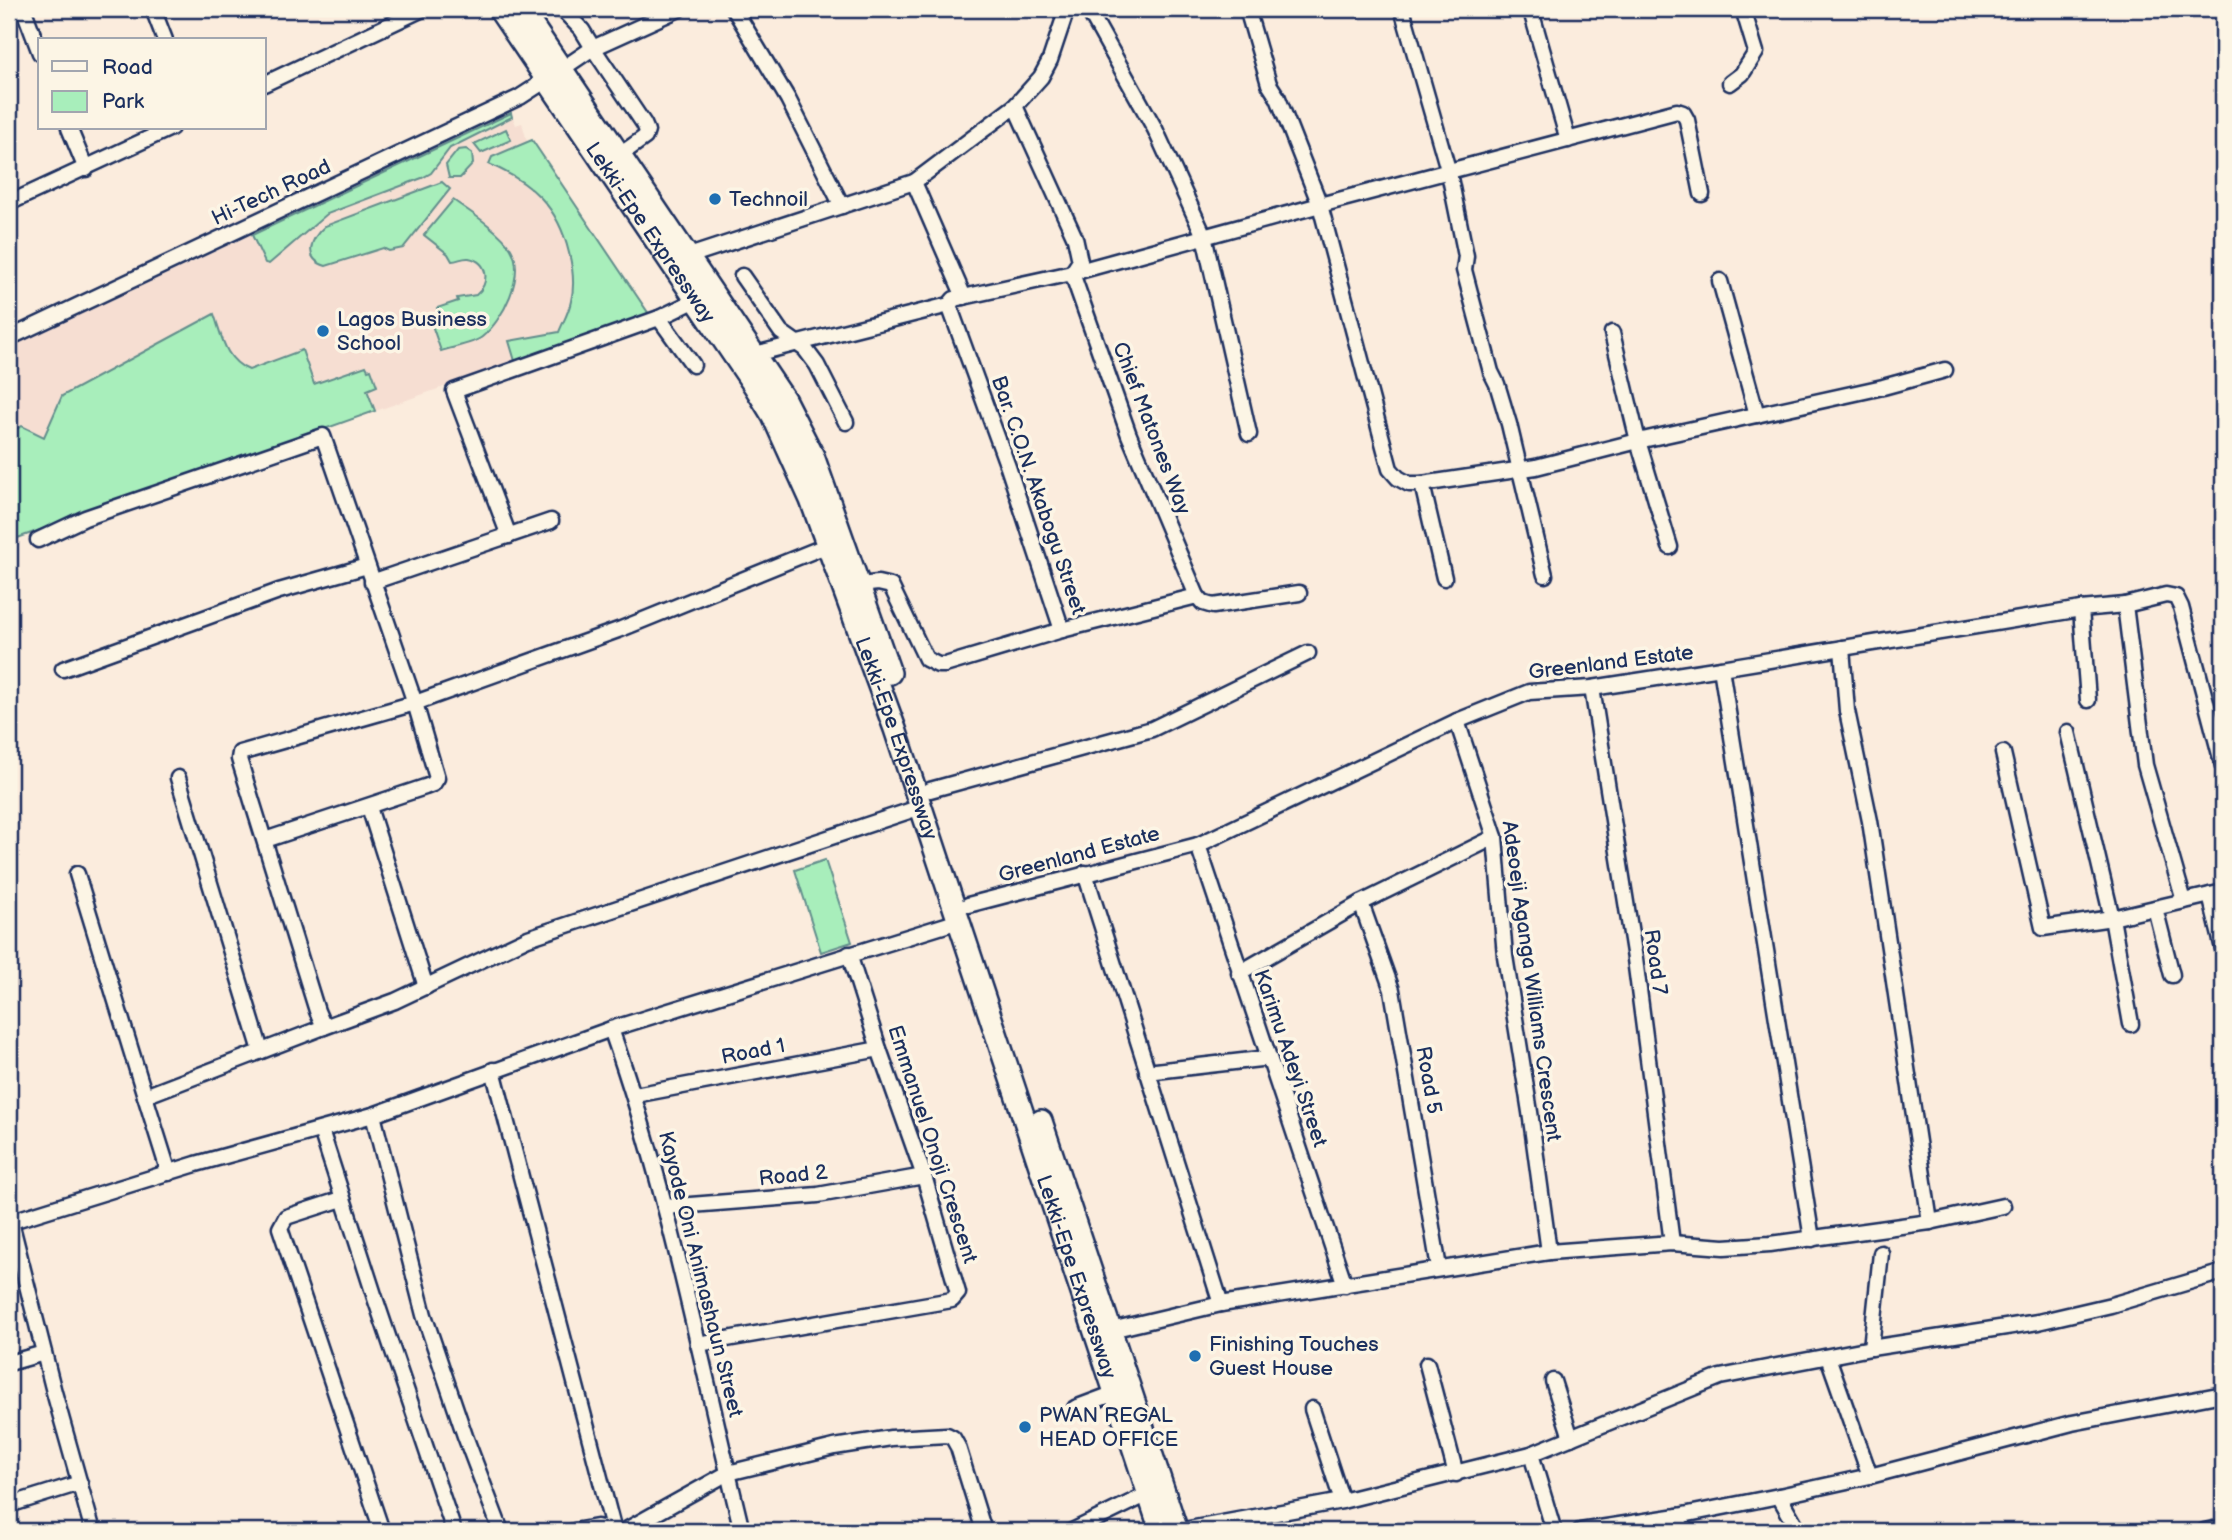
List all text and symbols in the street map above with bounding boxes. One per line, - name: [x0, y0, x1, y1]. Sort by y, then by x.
- legend: [38, 38, 266, 130]
- text: Road: [102, 55, 153, 80]
- text: Park: [102, 89, 145, 114]
- street label: Lekki-Epe Expressway: [580, 138, 720, 328]
- street label: Hi-Tech Road: [208, 154, 335, 231]
- place label: Technoil: [729, 187, 808, 212]
- marker: Technoil: [707, 191, 723, 207]
- place label: Lagos Business School: [337, 307, 487, 356]
- marker: Lagos Business School: [315, 323, 331, 339]
- street label: Chief Matones Way: [1107, 338, 1196, 518]
- street label: Bar. C.O.N. Akabogu Street: [986, 373, 1091, 618]
- street label: Lekki-Epe Expressway: [849, 634, 943, 843]
- street label: Greenland Estate: [1527, 640, 1695, 685]
- street label: Adeoeji Aganga Williams Crescent: [1497, 819, 1566, 1144]
- street label: Greenland Estate: [996, 821, 1162, 888]
- street label: Road 7: [1639, 928, 1673, 997]
- street label: Karimu Adeyi Street: [1248, 966, 1333, 1151]
- street label: Emmanuel Onoji Crescent: [882, 1022, 983, 1267]
- street label: Road 1: [719, 1033, 787, 1070]
- street label: Road 5: [1410, 1044, 1447, 1116]
- street label: Kayode Oni Animashaun Street: [653, 1129, 748, 1420]
- street label: Road 2: [758, 1159, 829, 1192]
- street label: Lekki-Epe Expressway: [1031, 1172, 1122, 1382]
- place label: Finishing Touches Guest House: [1209, 1332, 1379, 1381]
- marker: Finishing Touches Guest House: [1187, 1348, 1203, 1364]
- place label: PWAN REGAL HEAD OFFICE: [1039, 1403, 1178, 1452]
- marker: PWAN REGAL HEAD OFFICE: [1017, 1419, 1033, 1435]

